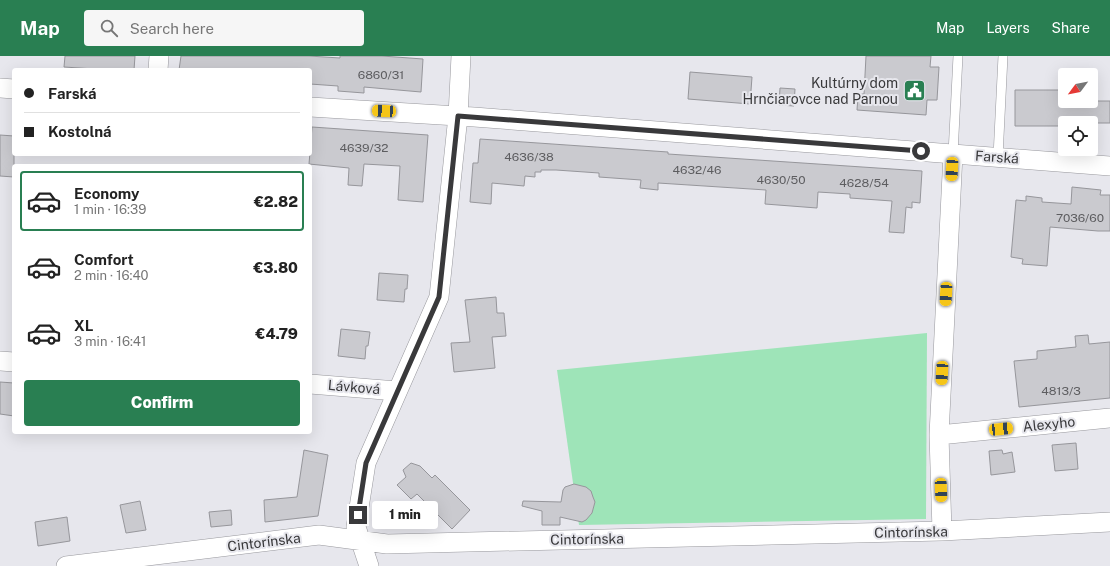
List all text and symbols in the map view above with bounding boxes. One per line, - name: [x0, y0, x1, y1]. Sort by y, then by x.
- search box: [84, 10, 364, 46]
- text: Map: [20, 17, 60, 39]
- icon: search: [98, 17, 120, 39]
- text: Search here: [130, 20, 214, 37]
- text: Map: [936, 20, 964, 36]
- text: Layers: [986, 20, 1030, 36]
- text: Share: [1052, 20, 1090, 36]
- house number: 6860/31: [358, 68, 404, 82]
- north arrow: [1058, 68, 1098, 108]
- map controls: [1058, 68, 1098, 156]
- place label: Kultúrny dom Hrnčiarovce nad Parnou: [742, 75, 898, 107]
- public building icon: Kultúrny dom Hrnčiarovce nad Parnou: [901, 78, 927, 104]
- text: Farská: [48, 85, 97, 102]
- car: [372, 104, 396, 118]
- button: locate: [1058, 116, 1098, 156]
- text: Kostolná: [48, 123, 112, 140]
- house number: 4639/32: [340, 141, 388, 155]
- route start: [912, 142, 930, 160]
- street label: Farská: [975, 147, 1019, 167]
- house number: 4636/38: [504, 150, 554, 164]
- car: [945, 157, 959, 181]
- house number: 4632/46: [673, 163, 721, 177]
- house number: 4630/50: [757, 173, 806, 187]
- house number: 4628/54: [839, 176, 889, 190]
- icon: car: [26, 183, 62, 219]
- text: Economy: [74, 185, 139, 202]
- text: €2.82: [254, 193, 298, 210]
- text: 1 min · 16:39: [74, 202, 146, 217]
- house number: 7036/60: [1056, 211, 1104, 225]
- icon: car: [26, 249, 62, 285]
- text: Comfort: [74, 251, 134, 268]
- text: €3.80: [253, 259, 298, 276]
- text: 2 min · 16:40: [74, 268, 149, 283]
- car: [939, 282, 953, 306]
- icon: car: [26, 315, 62, 351]
- text: XL: [74, 317, 93, 334]
- text: €4.79: [255, 325, 298, 342]
- text: 3 min · 16:41: [74, 334, 146, 349]
- car: [935, 361, 949, 385]
- street label: Lávková: [327, 377, 381, 397]
- button: Confirm: [24, 380, 300, 426]
- house number: 4813/3: [1041, 384, 1081, 398]
- street label: Alexyho: [1022, 413, 1076, 435]
- car: [988, 422, 1014, 436]
- car: [935, 478, 947, 502]
- callout: 1 min: [372, 501, 438, 529]
- route end: [349, 506, 367, 524]
- text: 1 min: [389, 507, 421, 522]
- street label: Cintorínska: [874, 523, 948, 541]
- street label: Cintorínska: [226, 530, 302, 554]
- street label: Cintorínska: [550, 530, 624, 548]

